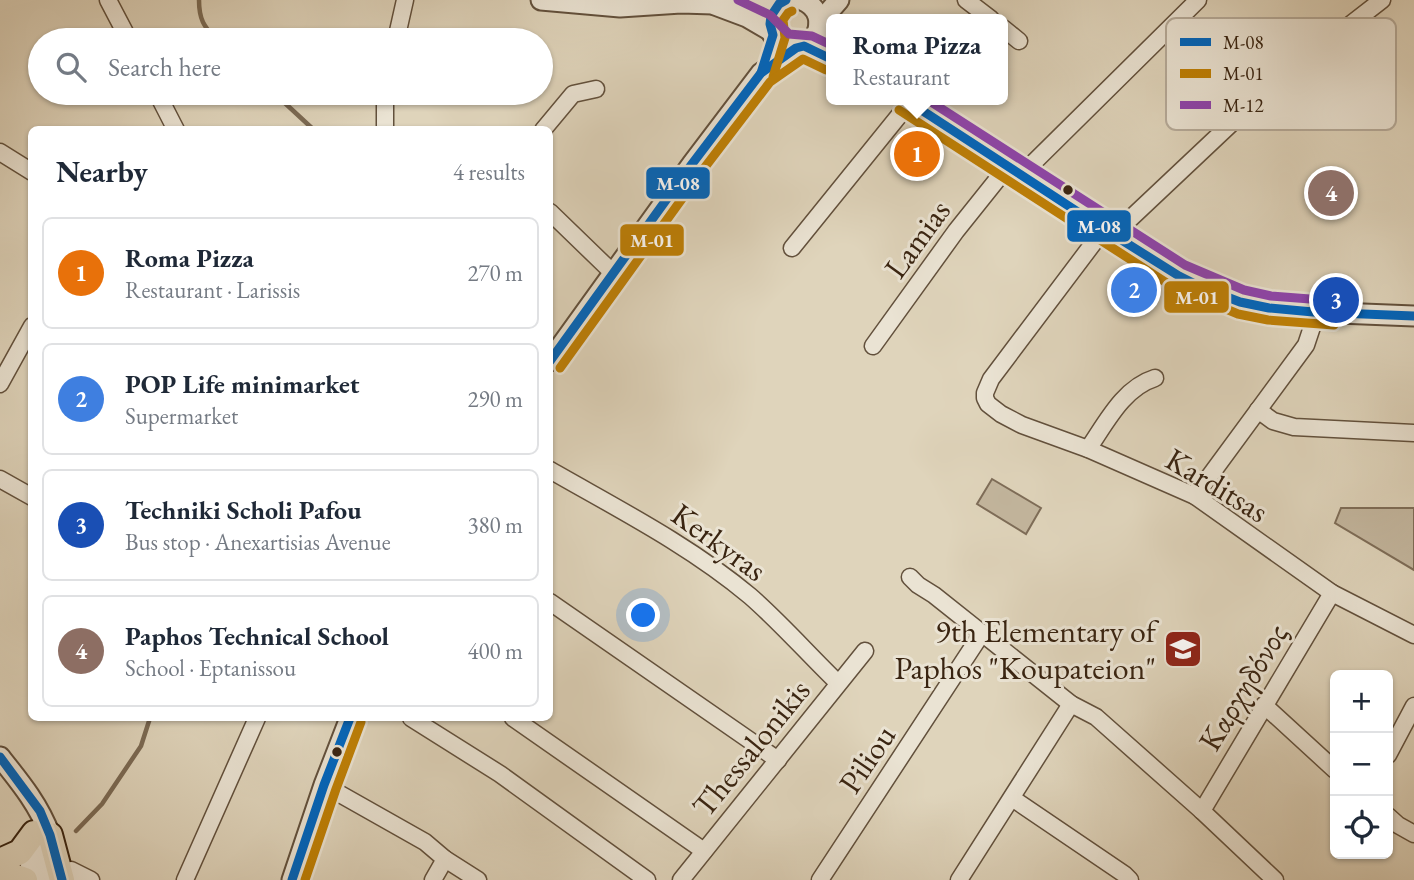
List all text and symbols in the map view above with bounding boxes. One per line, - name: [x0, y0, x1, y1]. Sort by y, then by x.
- popup: [826, 14, 1008, 105]
- legend: [1166, 18, 1396, 130]
- search box: [28, 28, 553, 105]
- text: Roma Pizza: [853, 28, 981, 62]
- text: M-08: [1223, 30, 1264, 55]
- icon: search: [52, 48, 90, 86]
- text: Search here: [108, 50, 221, 84]
- text: M-01: [1223, 61, 1264, 86]
- text: Restaurant: [853, 62, 950, 92]
- text: M-12: [1223, 93, 1264, 118]
- pin: 1: [894, 128, 940, 180]
- text: Nearby: [56, 152, 148, 191]
- text: 4 results: [453, 157, 525, 187]
- line badge: M-08: [645, 166, 711, 200]
- pin: 4: [1308, 167, 1354, 219]
- text: M-08: [656, 171, 700, 196]
- unlabelled marker: [1061, 183, 1075, 197]
- street label: Lamias: [874, 191, 960, 287]
- line badge: M-08: [1066, 209, 1132, 243]
- text: M-08: [1077, 214, 1121, 239]
- line badge: M-01: [619, 223, 685, 257]
- text: M-01: [630, 228, 674, 253]
- text: Roma Pizza: [125, 241, 254, 275]
- text: 1: [75, 258, 87, 288]
- text: 270 m: [467, 258, 523, 288]
- pin: 2: [1111, 264, 1157, 316]
- pin: 3: [1313, 274, 1359, 326]
- text: Restaurant · Larissis: [125, 275, 300, 305]
- line badge: M-01: [1163, 280, 1230, 314]
- text: M-01: [1175, 285, 1219, 310]
- text: POP Life minimarket: [125, 367, 360, 401]
- text: 2: [75, 384, 87, 414]
- text: 290 m: [467, 384, 523, 414]
- text: Supermarket: [125, 401, 238, 431]
- street label: Karditsas: [1158, 438, 1276, 532]
- text: Techniki Scholi Pafou: [125, 493, 362, 527]
- street label: Kerkyras: [663, 493, 775, 591]
- text: 3: [75, 510, 87, 540]
- text: 380 m: [467, 510, 523, 540]
- text: Bus stop · Anexartisias Avenue: [125, 527, 391, 557]
- your location: [626, 598, 660, 632]
- place label: 9th Elementary of Paphos "Koupateion": [895, 610, 1160, 689]
- street label: Καρχηδόνος: [1189, 615, 1297, 759]
- text: Paphos Technical School: [125, 619, 389, 653]
- school or university icon: 9th Elementary of Paphos "Koupateion": [1162, 628, 1204, 670]
- text: 4: [75, 636, 87, 666]
- text: 400 m: [467, 636, 523, 666]
- text: School · Eptanissou: [125, 653, 296, 683]
- map controls: [1330, 670, 1393, 859]
- button: +: [1330, 670, 1393, 733]
- street label: Thessalonikis: [683, 671, 819, 825]
- street label: Piliou: [829, 717, 905, 801]
- button: −: [1330, 733, 1393, 796]
- unlabelled marker: [330, 745, 344, 759]
- button: locate: [1330, 796, 1393, 859]

